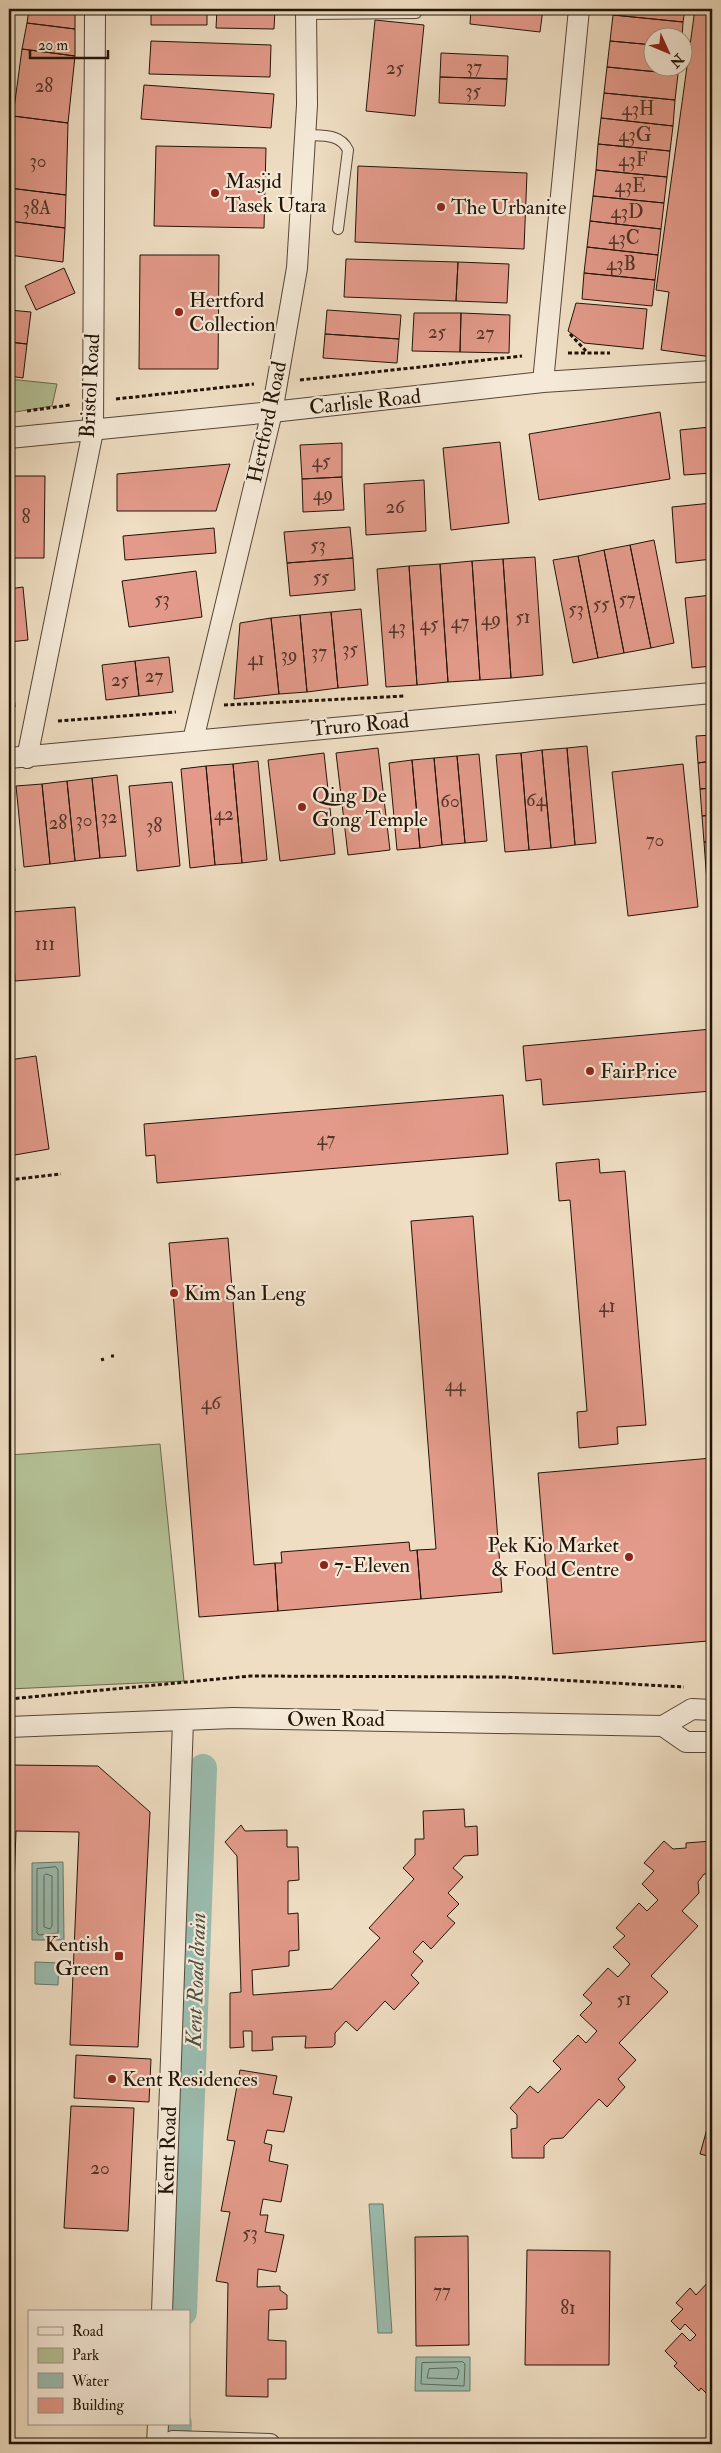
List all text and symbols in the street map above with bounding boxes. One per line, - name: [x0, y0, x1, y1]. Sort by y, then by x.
- scale bar: [30, 28, 108, 60]
- north arrow: [644, 28, 694, 78]
- text: 20 m: [38, 36, 68, 55]
- text: N: [666, 50, 688, 71]
- house number: 37: [466, 55, 482, 79]
- house number: 25: [386, 56, 405, 80]
- house number: 28: [35, 74, 53, 98]
- house number: 35: [465, 79, 481, 103]
- house number: 43H: [621, 97, 655, 121]
- house number: 43G: [618, 123, 652, 147]
- house number: 43F: [618, 148, 648, 172]
- house number: 30: [29, 149, 47, 173]
- place label: Masjid Tasek Utara: [225, 168, 327, 219]
- house number: 43E: [614, 174, 646, 198]
- marker: Masjid Tasek Utara: [209, 187, 221, 199]
- place label: The Urbanite: [451, 194, 567, 221]
- house number: 38A: [23, 196, 51, 220]
- house number: 43D: [610, 200, 644, 224]
- marker: The Urbanite: [435, 201, 447, 213]
- house number: 43C: [608, 226, 640, 250]
- house number: 43B: [606, 252, 636, 276]
- place label: Hertford Collection: [189, 287, 276, 338]
- marker: Hertford Collection: [173, 306, 185, 318]
- house number: 25: [428, 320, 447, 344]
- house number: 27: [476, 321, 494, 345]
- street label: Bristol Road: [74, 332, 106, 439]
- street label: Hertford Road: [241, 358, 293, 485]
- street label: Carlisle Road: [308, 383, 423, 421]
- house number: 45: [312, 449, 331, 473]
- house number: 49: [313, 482, 333, 506]
- house number: 26: [385, 495, 406, 519]
- house number: 8: [22, 505, 31, 529]
- house number: 53: [310, 533, 326, 557]
- house number: 55: [313, 565, 330, 589]
- house number: 53: [154, 587, 170, 611]
- house number: 57: [618, 587, 636, 611]
- house number: 55: [593, 592, 610, 616]
- house number: 53: [568, 597, 584, 621]
- house number: 51: [515, 605, 531, 629]
- house number: 49: [481, 607, 501, 631]
- house number: 47: [451, 610, 470, 634]
- house number: 45: [420, 612, 439, 636]
- house number: 43: [388, 615, 406, 639]
- house number: 35: [342, 637, 358, 661]
- house number: 37: [311, 640, 327, 664]
- house number: 39: [280, 643, 298, 667]
- house number: 41: [247, 647, 265, 671]
- house number: 27: [145, 664, 163, 688]
- house number: 25: [111, 668, 130, 692]
- street label: Truro Road: [310, 707, 411, 743]
- place label: Qing De Gong Temple: [312, 782, 428, 833]
- house number: 64: [526, 788, 547, 812]
- house number: 60: [440, 789, 460, 813]
- marker: Qing De Gong Temple: [296, 801, 308, 813]
- house number: 42: [214, 802, 234, 826]
- house number: 32: [101, 805, 117, 829]
- house number: 30: [75, 808, 93, 832]
- house number: 28: [49, 811, 67, 835]
- house number: 38: [146, 814, 162, 838]
- house number: 70: [646, 828, 664, 852]
- house number: 111: [35, 932, 55, 956]
- place label: FairPrice: [600, 1058, 677, 1085]
- marker: FairPrice: [584, 1065, 596, 1077]
- house number: 47: [317, 1127, 336, 1151]
- place label: Kim San Leng: [184, 1280, 306, 1307]
- marker: Kim San Leng: [168, 1287, 180, 1299]
- house number: 41: [598, 1294, 616, 1318]
- house number: 44: [445, 1373, 466, 1397]
- house number: 46: [201, 1391, 222, 1415]
- place label: Pek Kio Market & Food Centre: [487, 1532, 619, 1583]
- marker: Pek Kio Market & Food Centre: [623, 1551, 635, 1563]
- place label: 7-Eleven: [334, 1552, 410, 1579]
- marker: 7-Eleven: [318, 1559, 330, 1571]
- street label: Owen Road: [287, 1706, 386, 1733]
- water label: Kent Road drain: [180, 1912, 212, 2049]
- place label: Kentish Green: [45, 1931, 109, 1982]
- marker: Kentish Green: [113, 1950, 125, 1962]
- house number: 51: [616, 1987, 632, 2011]
- place label: Kent Residences: [122, 2066, 258, 2093]
- marker: Kent Residences: [106, 2073, 118, 2085]
- street label: Kent Road: [153, 2105, 183, 2196]
- house number: 20: [90, 2156, 110, 2180]
- house number: 53: [242, 2221, 258, 2245]
- house number: 77: [433, 2279, 451, 2303]
- house number: 81: [560, 2296, 576, 2320]
- legend: [28, 2310, 190, 2426]
- text: Road: [72, 2322, 104, 2341]
- text: Park: [72, 2346, 99, 2365]
- text: Water: [71, 2372, 109, 2391]
- text: Building: [72, 2396, 124, 2415]

